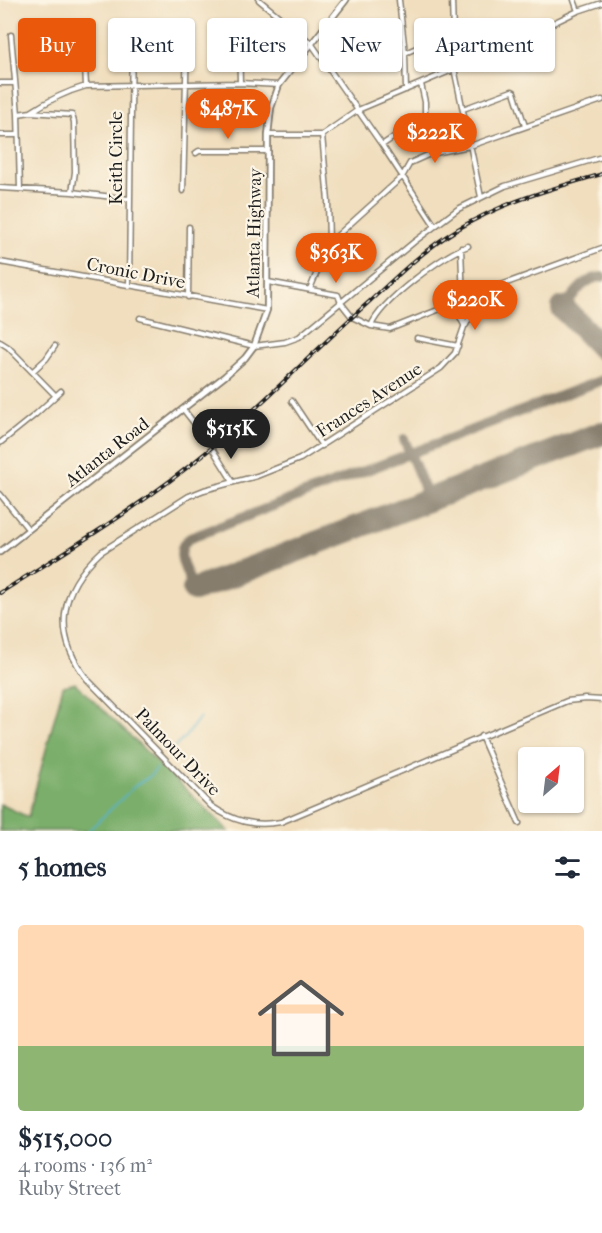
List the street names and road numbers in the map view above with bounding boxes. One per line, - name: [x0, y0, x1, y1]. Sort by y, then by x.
- street label: Keith Circle: [106, 111, 127, 205]
- street label: Atlanta Highway: [243, 167, 266, 299]
- street label: Cronic Drive: [85, 254, 187, 293]
- street label: Frances Avenue: [313, 358, 426, 442]
- street label: Atlanta Road: [61, 413, 153, 492]
- street label: Palmour Drive: [131, 704, 225, 801]

